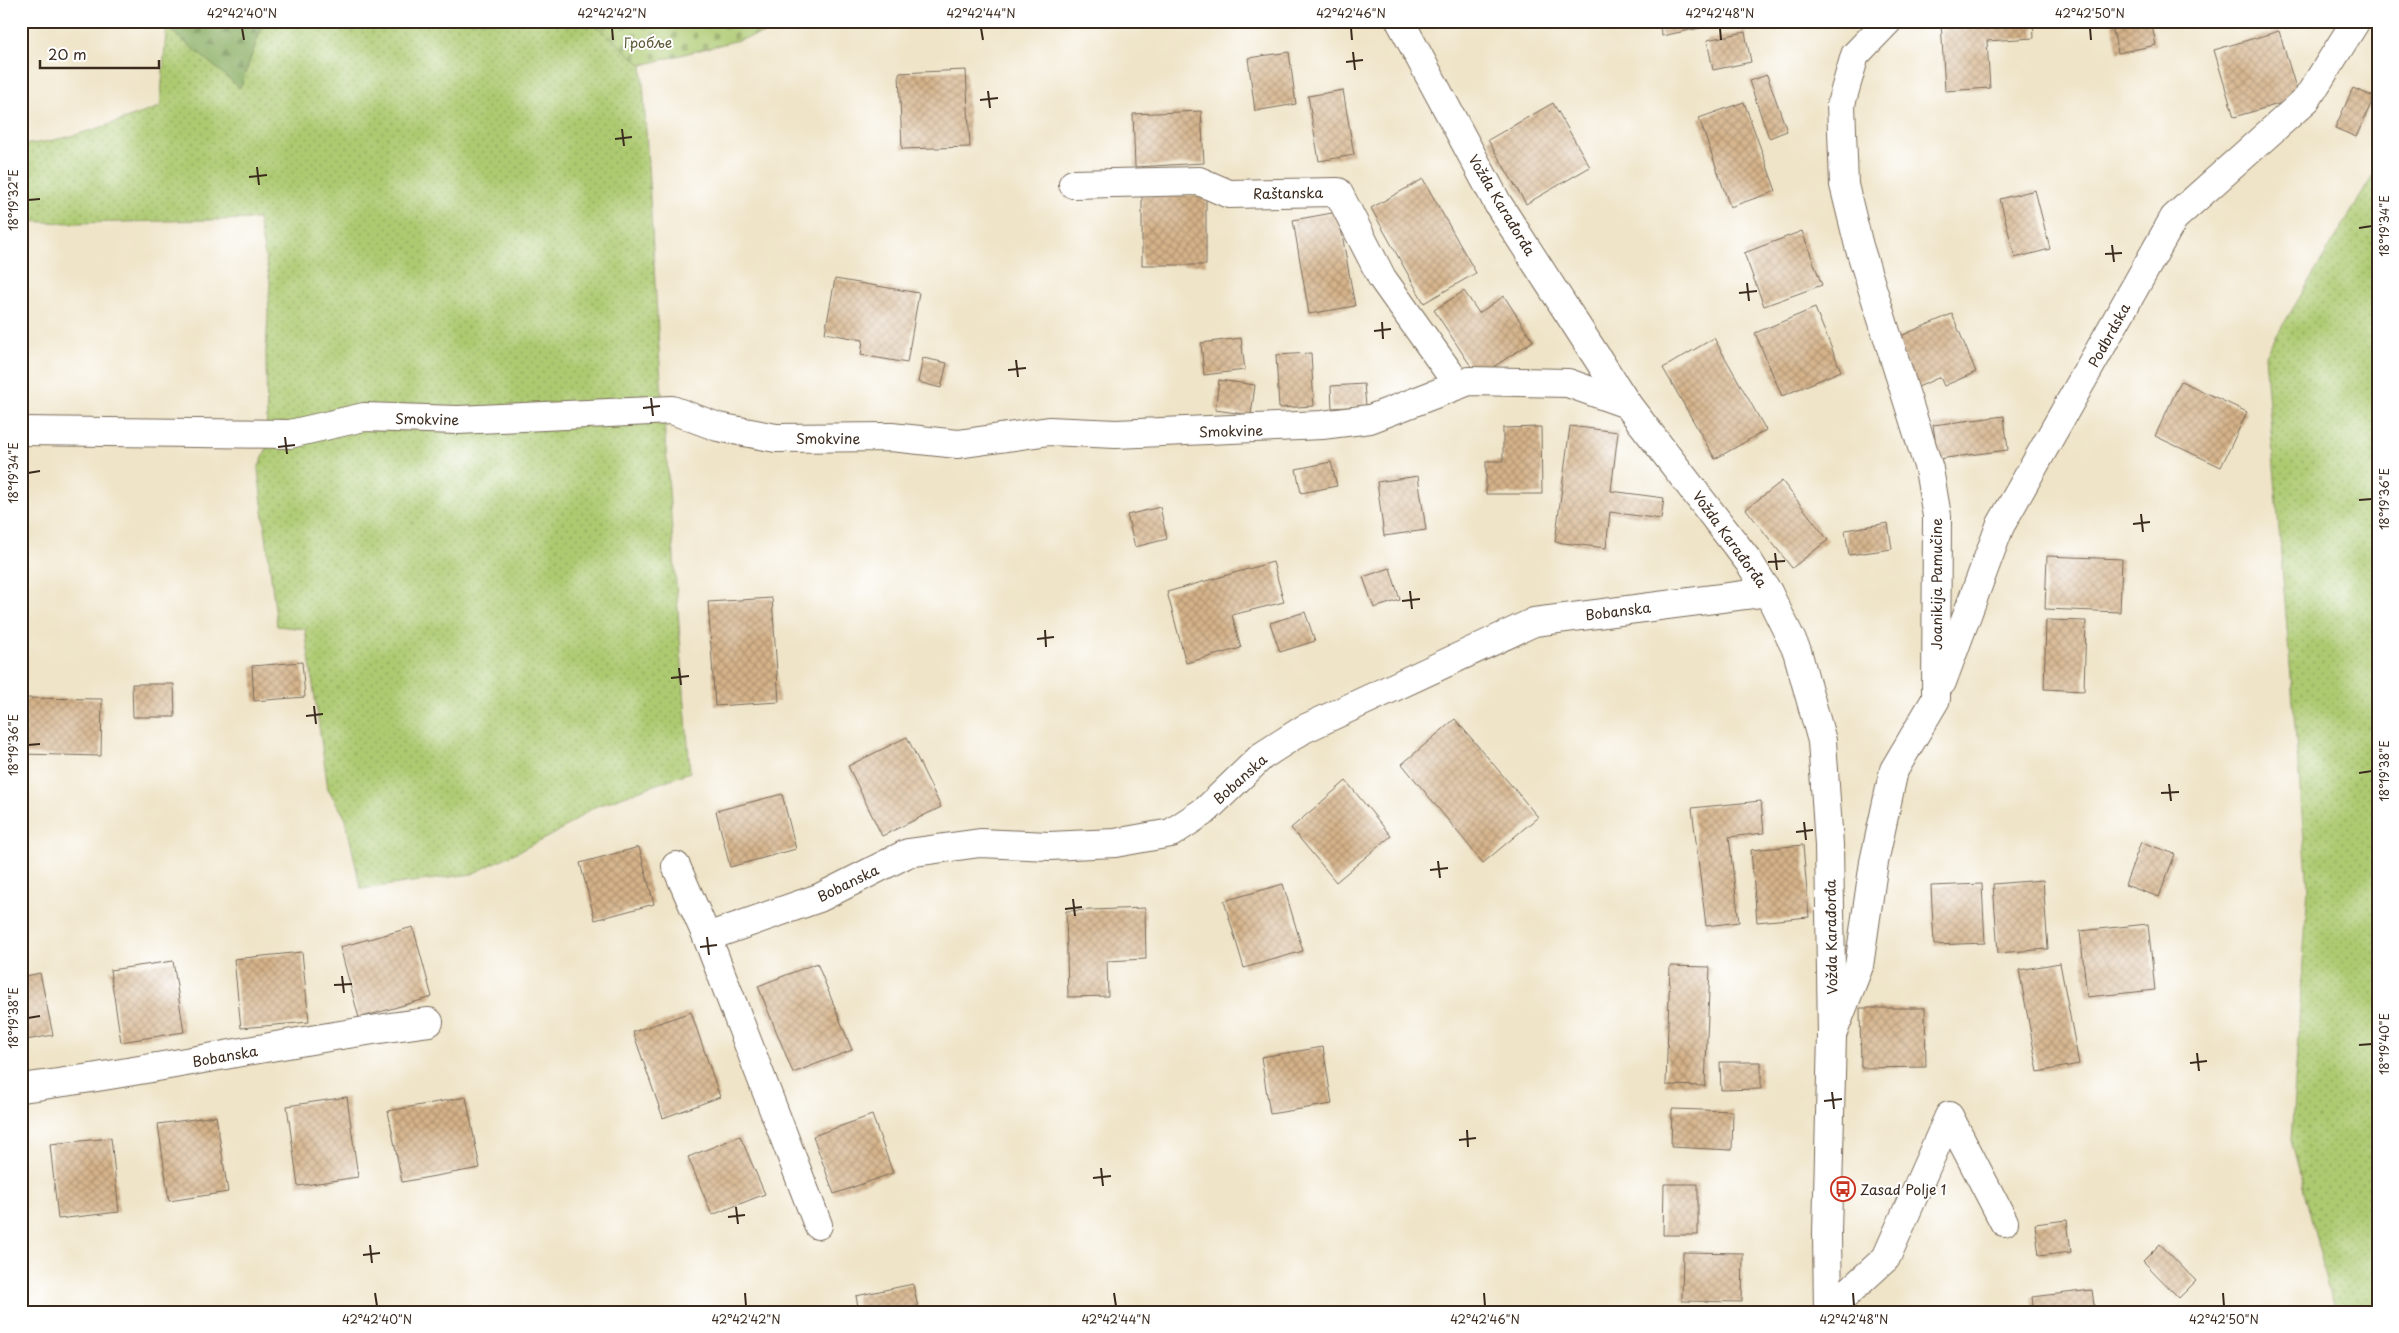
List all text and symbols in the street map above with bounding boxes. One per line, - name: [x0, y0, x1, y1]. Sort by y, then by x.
- text: 42°42'40"N: [207, 4, 277, 22]
- text: 42°42'42"N: [577, 4, 647, 22]
- text: 42°42'44"N: [946, 4, 1016, 22]
- text: 42°42'46"N: [1316, 4, 1386, 22]
- text: 42°42'48"N: [1686, 4, 1754, 22]
- text: 42°42'50"N: [2055, 4, 2125, 22]
- park label: Гробље: [624, 32, 672, 53]
- scale bar: [40, 38, 159, 70]
- text: 20 m: [48, 42, 87, 65]
- street label: Vožda Karađorđa: [1463, 150, 1541, 260]
- text: 18°19'32"E: [4, 169, 22, 231]
- street label: Raštanska: [1253, 182, 1324, 204]
- text: 18°19'34"E: [2375, 195, 2393, 257]
- street label: Podbrdska: [2083, 299, 2135, 371]
- street label: Smokvine: [395, 408, 460, 430]
- street label: Smokvine: [1198, 419, 1264, 443]
- street label: Smokvine: [796, 428, 860, 449]
- text: 18°19'34"E: [4, 442, 22, 504]
- text: 18°19'36"E: [2375, 468, 2393, 530]
- street label: Vožda Karađorđa: [1688, 486, 1772, 592]
- street label: Joanikija Pamučine: [1926, 518, 1947, 650]
- street label: Bobanska: [1584, 597, 1652, 625]
- text: 18°19'36"E: [4, 714, 22, 776]
- text: 18°19'38"E: [2375, 740, 2393, 802]
- street label: Bobanska: [1208, 749, 1272, 809]
- street label: Bobanska: [814, 859, 883, 907]
- street label: Vožda Karađorđa: [1819, 879, 1843, 995]
- text: 18°19'38"E: [4, 987, 22, 1049]
- text: 18°19'40"E: [2375, 1013, 2393, 1075]
- street label: Bobanska: [191, 1040, 260, 1072]
- bus stop icon: Zasad Polje 1: [1830, 1176, 1856, 1202]
- place label: Zasad Polje 1: [1860, 1179, 1946, 1200]
- text: 42°42'40"N: [342, 1310, 412, 1328]
- text: 42°42'42"N: [711, 1310, 781, 1328]
- text: 42°42'44"N: [1081, 1310, 1151, 1328]
- text: 42°42'46"N: [1450, 1310, 1520, 1328]
- text: 42°42'48"N: [1820, 1310, 1888, 1328]
- text: 42°42'50"N: [2189, 1310, 2259, 1328]

